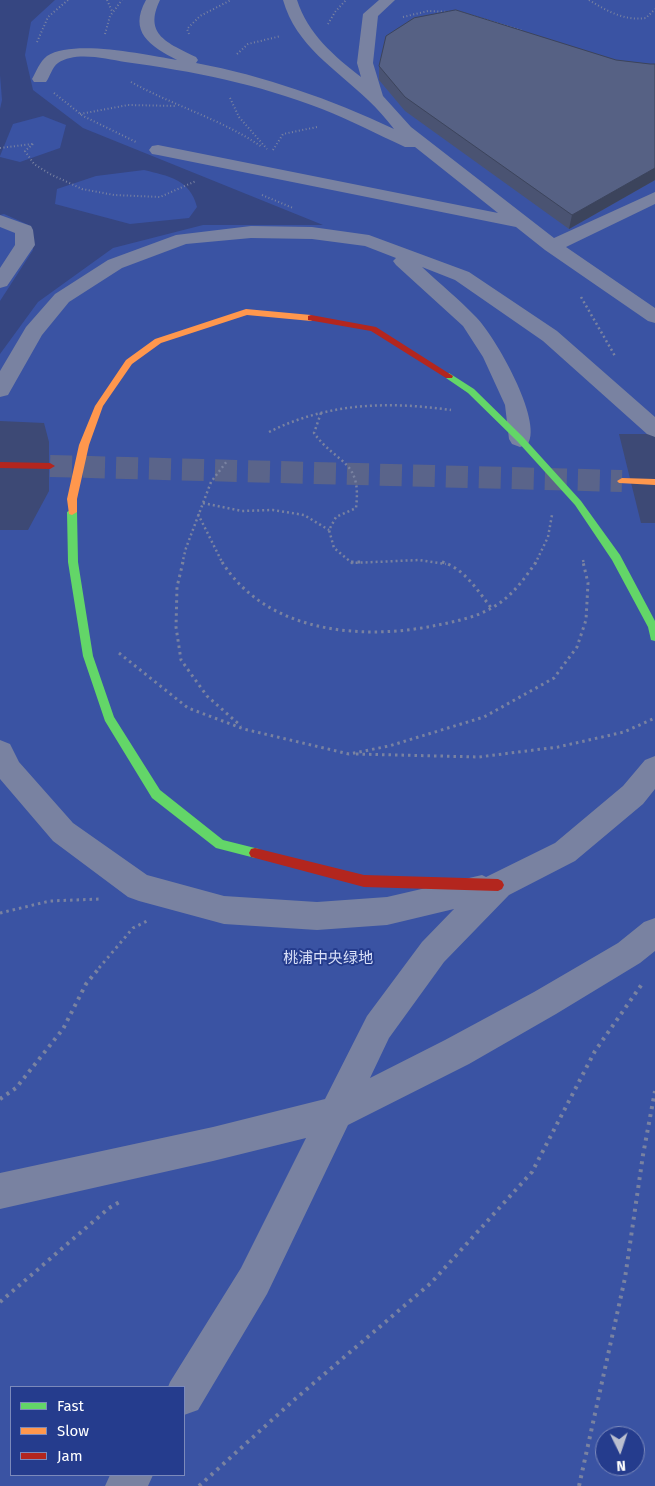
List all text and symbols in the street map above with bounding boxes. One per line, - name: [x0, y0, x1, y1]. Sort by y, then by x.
- park label: 桃浦中央绿地: [283, 950, 373, 968]
- legend: [10, 1386, 185, 1476]
- text: Fast: [57, 1397, 84, 1415]
- text: Slow: [57, 1422, 89, 1440]
- north arrow: [595, 1426, 645, 1476]
- text: Jam: [57, 1447, 83, 1465]
- text: N: [616, 1457, 626, 1474]

